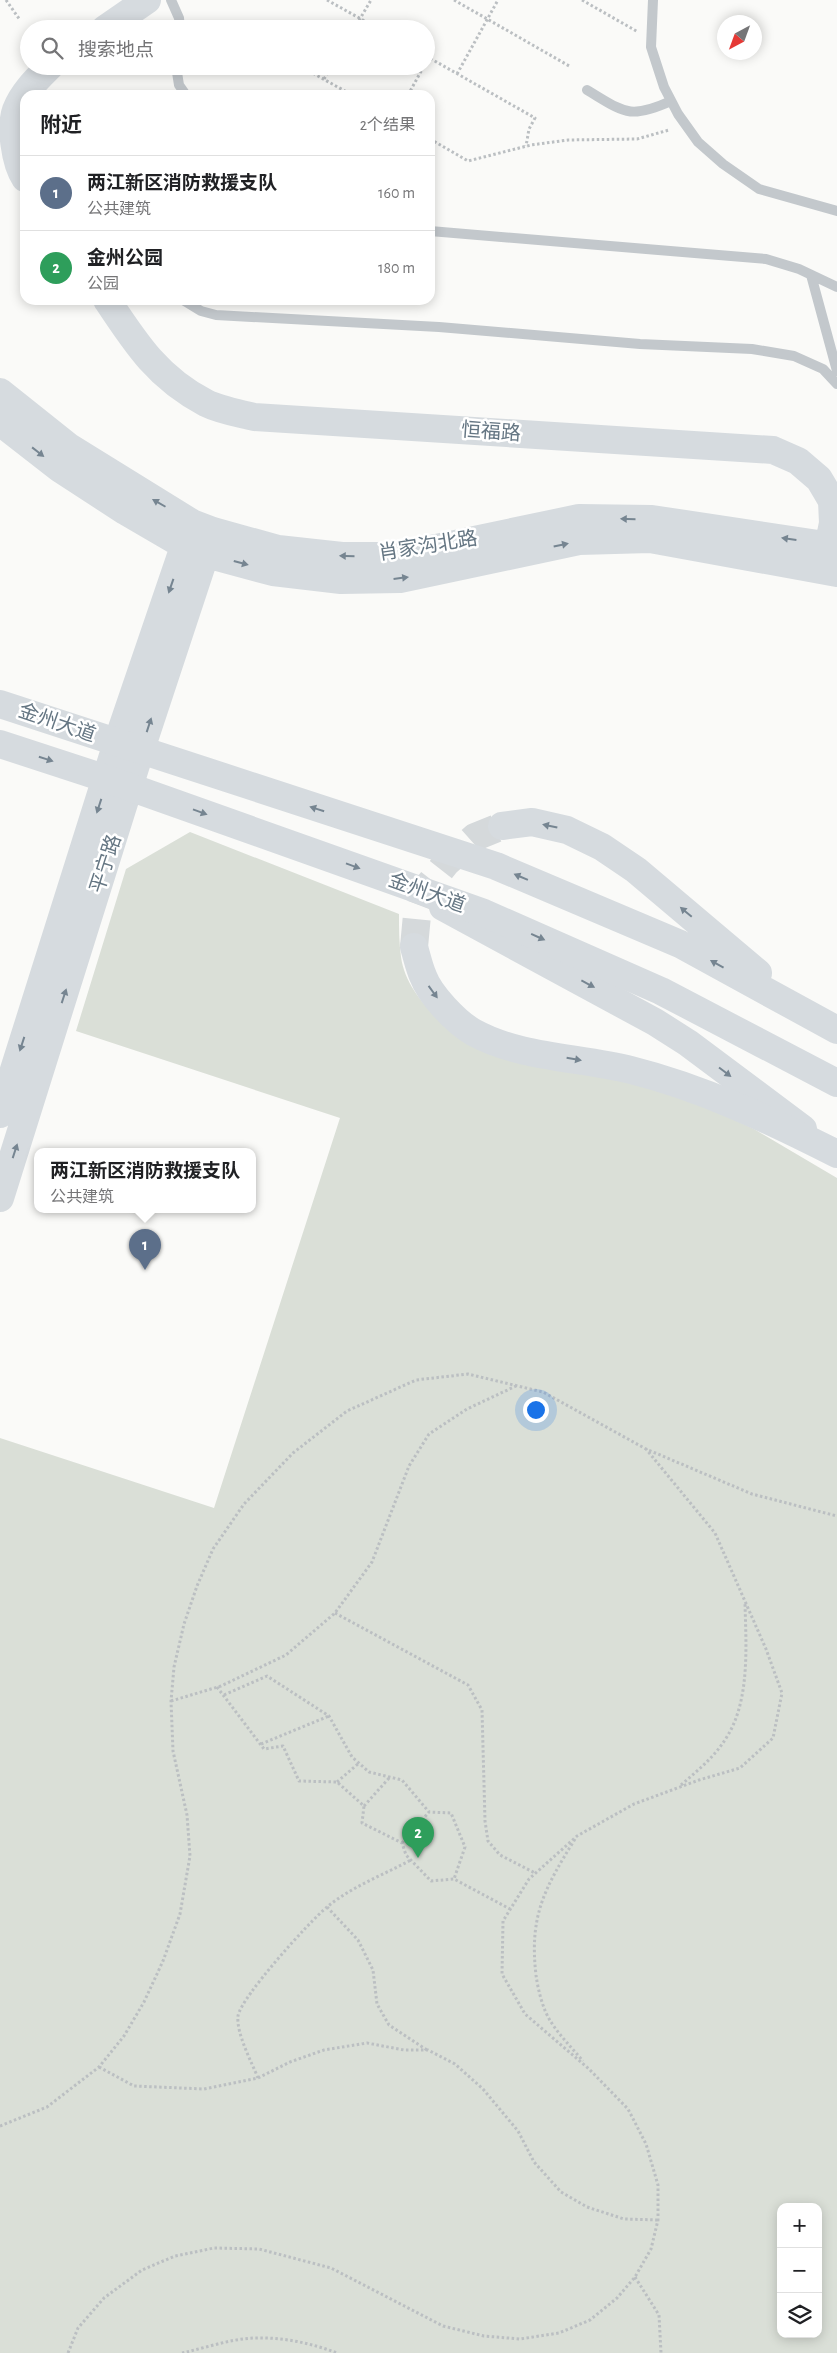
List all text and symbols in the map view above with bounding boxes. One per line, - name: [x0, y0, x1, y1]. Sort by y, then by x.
- north arrow: [717, 15, 762, 60]
- search box: [20, 20, 435, 75]
- icon: search: [38, 34, 66, 62]
- text: 搜索地点: [78, 41, 154, 60]
- text: 附近: [40, 115, 82, 136]
- text: 2个结果: [360, 117, 415, 133]
- text: 两江新区消防救援支队: [87, 174, 277, 193]
- text: 1: [53, 185, 59, 201]
- text: 160 m: [378, 185, 415, 201]
- text: 公共建筑: [87, 201, 151, 217]
- text: 金州公园: [87, 249, 163, 268]
- text: 2: [52, 260, 60, 276]
- text: 180 m: [378, 260, 415, 276]
- text: 公园: [87, 276, 119, 292]
- street label: 恒福路: [460, 419, 522, 444]
- one-way arrow: [31, 447, 45, 457]
- one-way arrow: [153, 499, 166, 508]
- one-way arrow: [620, 514, 636, 522]
- street label: 肖家沟北路: [377, 527, 479, 564]
- one-way arrow: [781, 535, 797, 543]
- one-way arrow: [553, 541, 568, 549]
- one-way arrow: [339, 552, 355, 560]
- one-way arrow: [233, 559, 248, 567]
- one-way arrow: [394, 573, 410, 581]
- one-way arrow: [167, 578, 175, 593]
- street label: 金州大道: [16, 700, 98, 745]
- one-way arrow: [146, 717, 154, 732]
- one-way arrow: [39, 756, 54, 764]
- one-way arrow: [94, 799, 102, 814]
- one-way arrow: [310, 804, 325, 812]
- one-way arrow: [193, 808, 208, 816]
- one-way arrow: [542, 822, 557, 830]
- street label: 平宁路: [86, 832, 125, 896]
- one-way arrow: [346, 862, 361, 870]
- street label: 金州大道: [386, 869, 468, 916]
- one-way arrow: [513, 873, 528, 881]
- one-way arrow: [679, 906, 692, 917]
- one-way arrow: [531, 933, 545, 941]
- one-way arrow: [711, 960, 724, 969]
- one-way arrow: [581, 980, 596, 988]
- one-way arrow: [428, 985, 438, 998]
- one-way arrow: [60, 989, 68, 1004]
- one-way arrow: [18, 1037, 26, 1052]
- one-way arrow: [567, 1056, 583, 1064]
- one-way arrow: [718, 1066, 731, 1077]
- one-way arrow: [11, 1144, 19, 1159]
- popup: [34, 1148, 256, 1213]
- text: 两江新区消防救援支队: [50, 1162, 240, 1181]
- text: 公共建筑: [50, 1189, 114, 1205]
- pin: 1: [129, 1229, 161, 1270]
- your location: [523, 1397, 549, 1423]
- pin: 2: [402, 1817, 434, 1858]
- map controls: [777, 2203, 822, 2338]
- button: +: [777, 2203, 822, 2248]
- button: −: [777, 2248, 822, 2293]
- button: layers: [777, 2293, 822, 2338]

